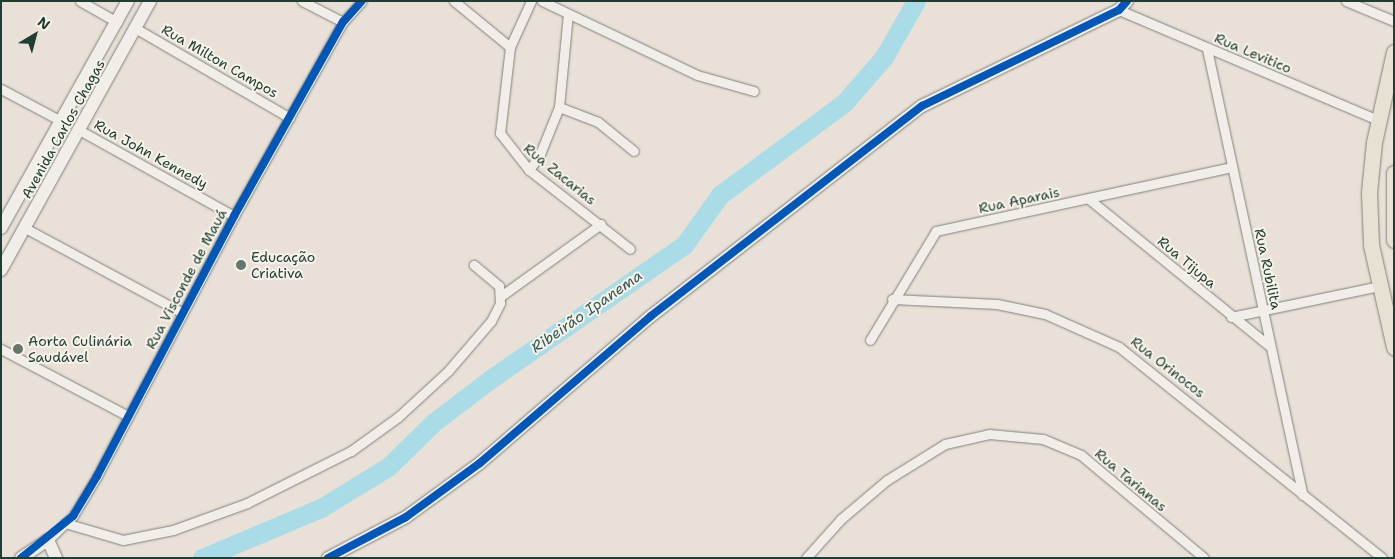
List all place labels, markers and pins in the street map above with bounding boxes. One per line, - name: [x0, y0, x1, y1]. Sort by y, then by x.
- place label: Educação Criativa: [251, 249, 315, 282]
- marker: Educação Criativa: [235, 259, 247, 271]
- place label: Aorta Culinária Saudável: [28, 333, 132, 366]
- marker: Aorta Culinária Saudável: [12, 343, 24, 355]

